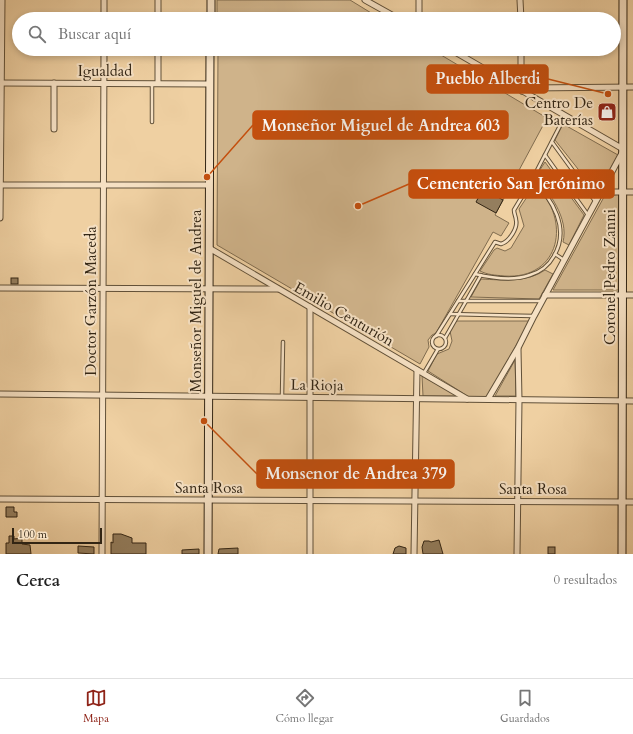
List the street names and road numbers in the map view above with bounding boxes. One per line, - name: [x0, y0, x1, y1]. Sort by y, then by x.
- street label: Igualdad: [78, 61, 132, 81]
- street label: Monseñor Miguel de Andrea: [186, 209, 206, 393]
- street label: Coronel Pedro Zanni: [600, 209, 620, 345]
- street label: Doctor Garzón Maceda: [81, 226, 101, 376]
- street label: Emilio Centurión: [290, 277, 398, 351]
- street label: La Rioja: [290, 375, 344, 395]
- street label: Santa Rosa: [175, 478, 243, 498]
- street label: Santa Rosa: [499, 479, 567, 499]

